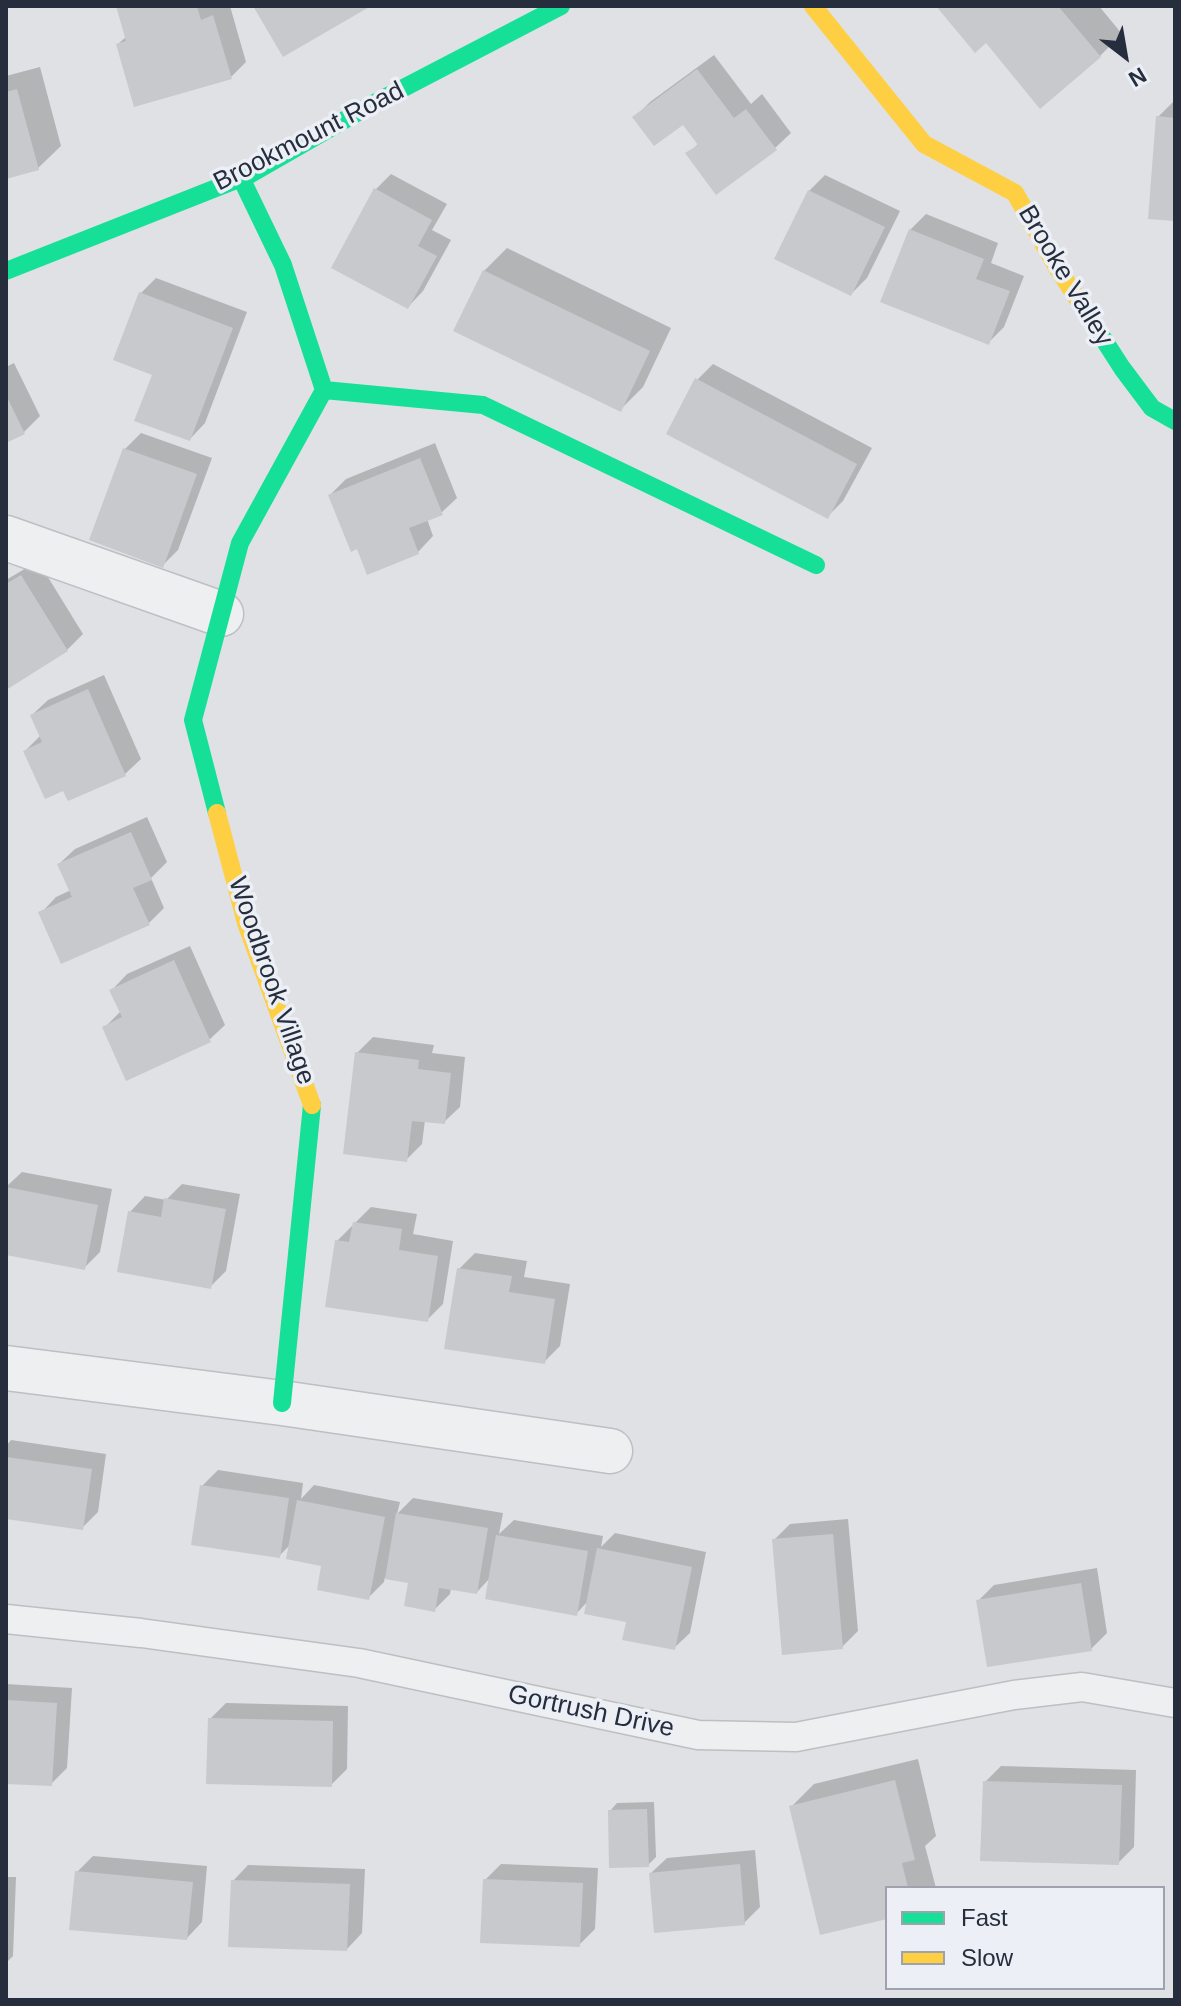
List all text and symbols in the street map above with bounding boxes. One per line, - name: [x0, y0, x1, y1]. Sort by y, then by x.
- north arrow: [1085, 16, 1165, 96]
- text: N: [1124, 62, 1151, 92]
- street label: Brookmount Road: [209, 76, 409, 198]
- street label: Brooke Valley: [1011, 200, 1119, 352]
- street label: Woodbrook Village: [221, 873, 321, 1089]
- street label: Gortrush Drive: [505, 1679, 677, 1745]
- legend: [885, 1886, 1165, 1990]
- text: Fast: [961, 1904, 1008, 1931]
- text: Slow: [961, 1944, 1013, 1971]

